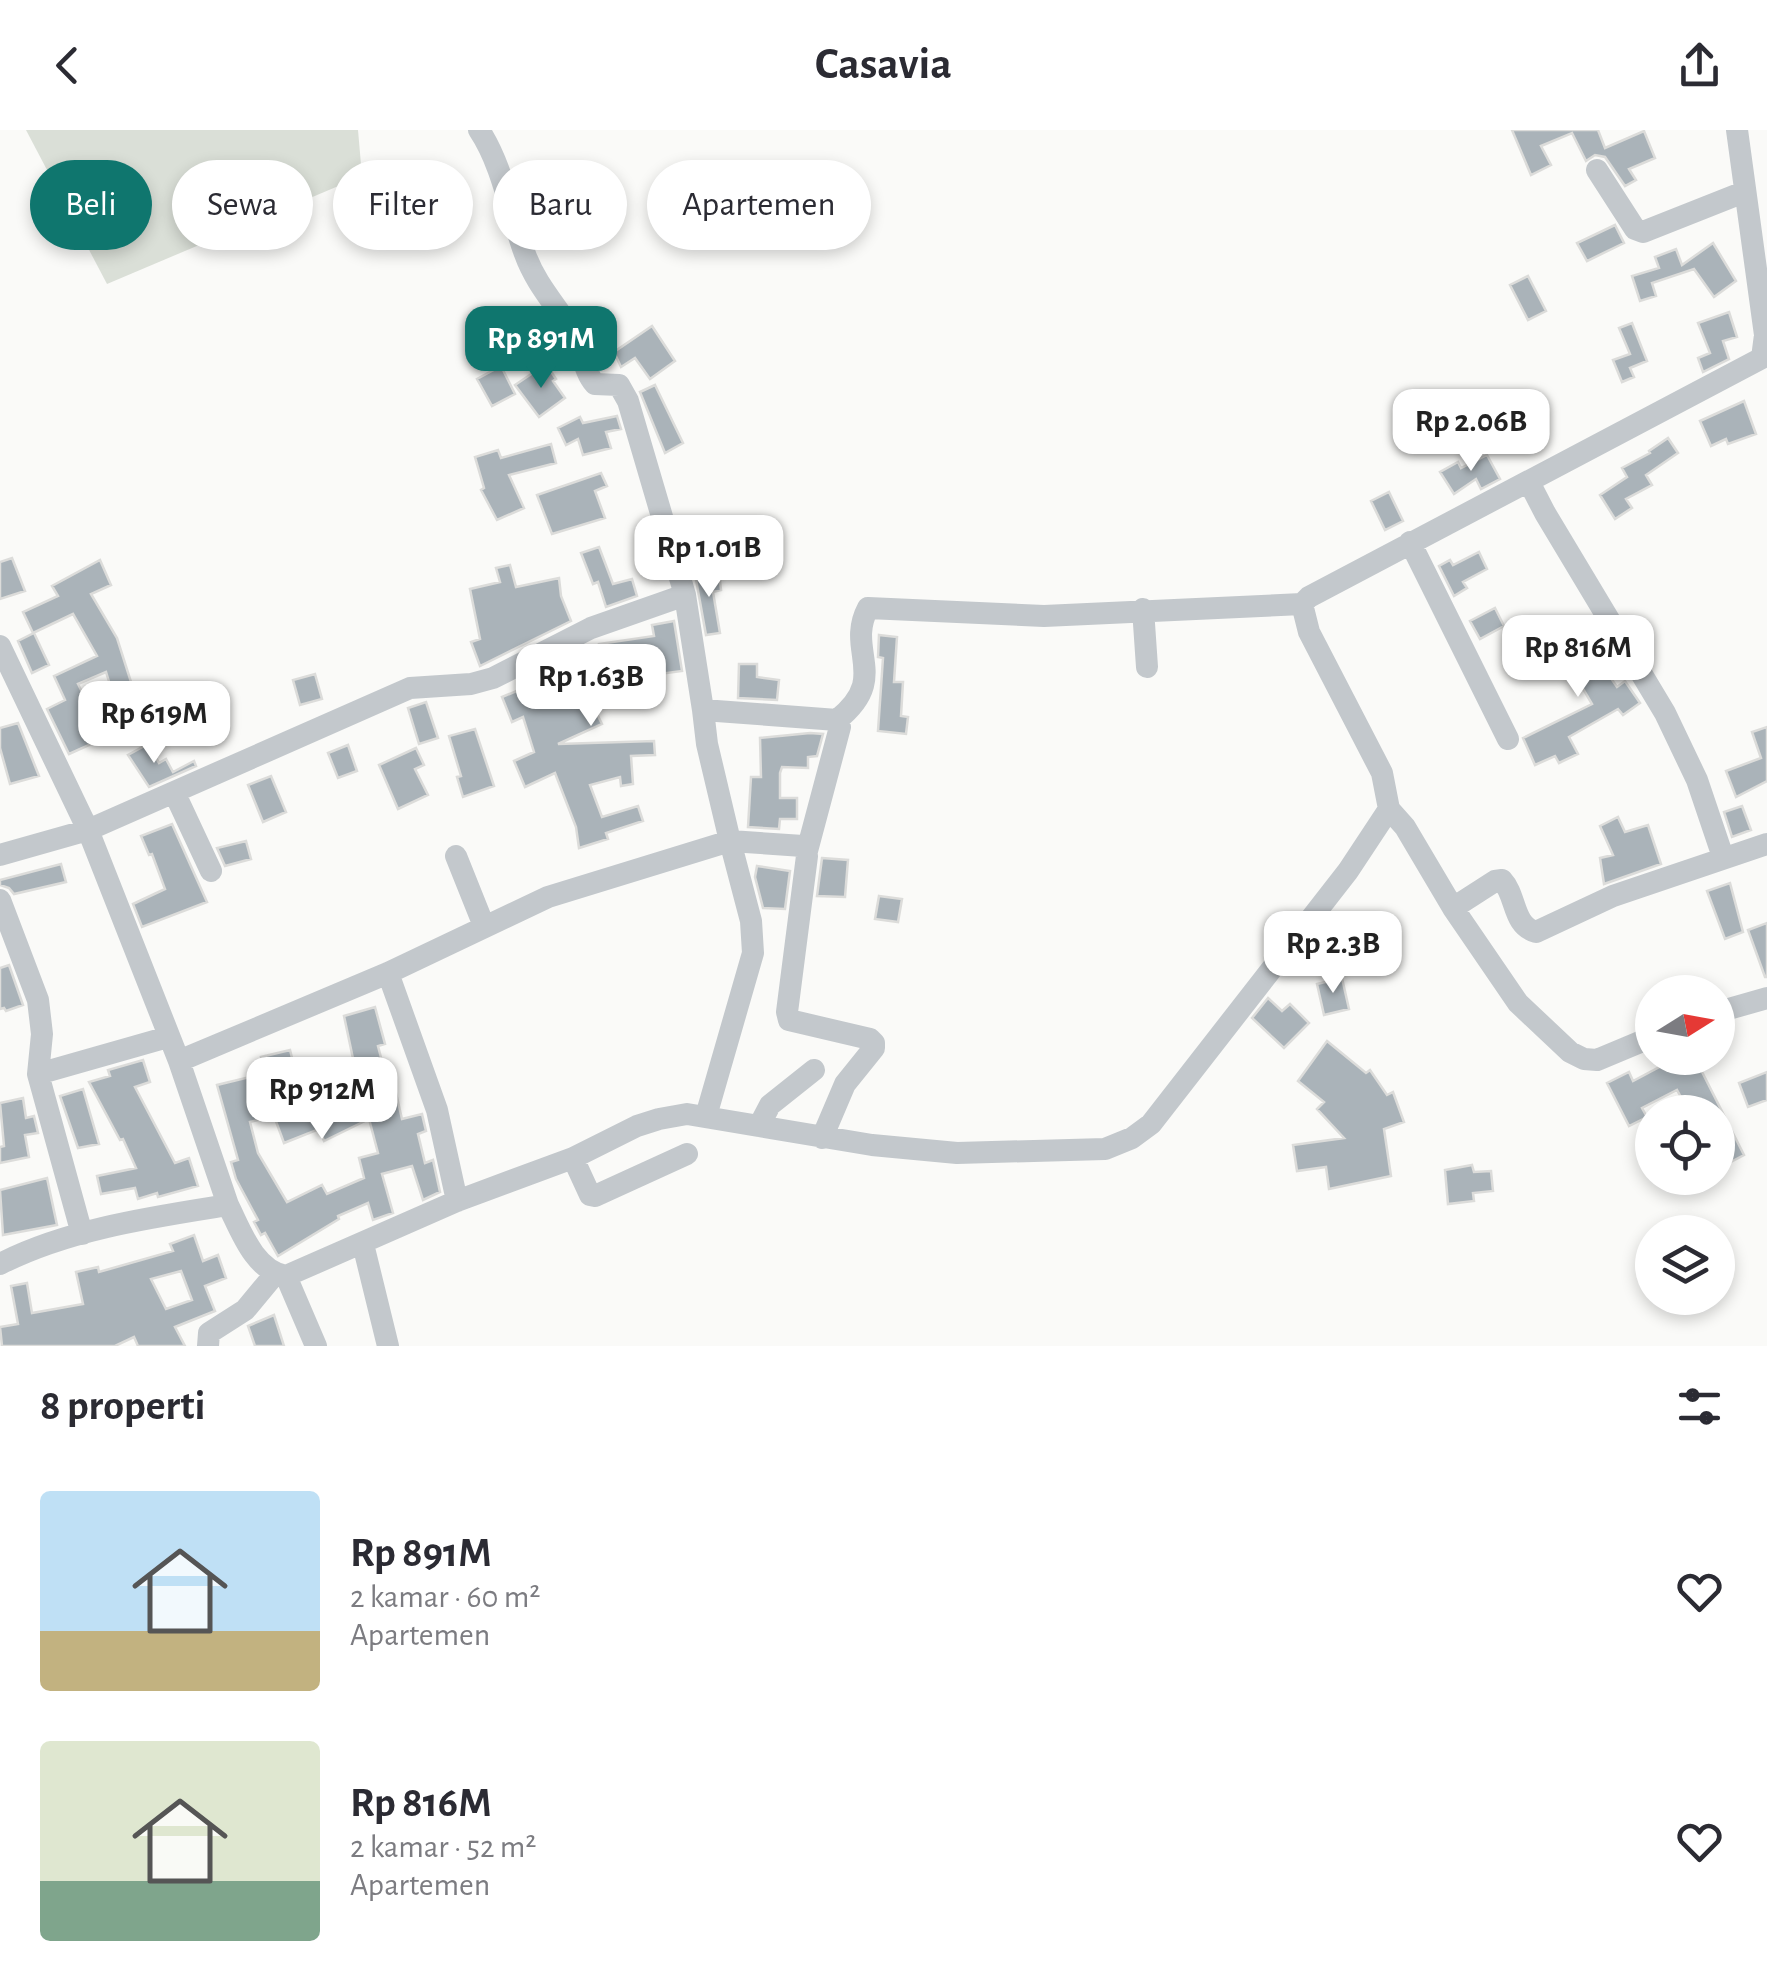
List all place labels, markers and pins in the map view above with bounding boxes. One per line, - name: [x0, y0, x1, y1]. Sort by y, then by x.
- pin: Rp 891M: [449, 306, 633, 391]
- pin: Rp 2.06B: [1368, 389, 1574, 474]
- pin: Rp 1.01B: [606, 515, 812, 600]
- pin: Rp 816M: [1486, 615, 1670, 700]
- pin: Rp 1.63B: [488, 644, 694, 729]
- pin: Rp 619M: [62, 681, 246, 766]
- pin: Rp 2.3B: [1241, 911, 1425, 996]
- pin: Rp 912M: [230, 1057, 414, 1142]

